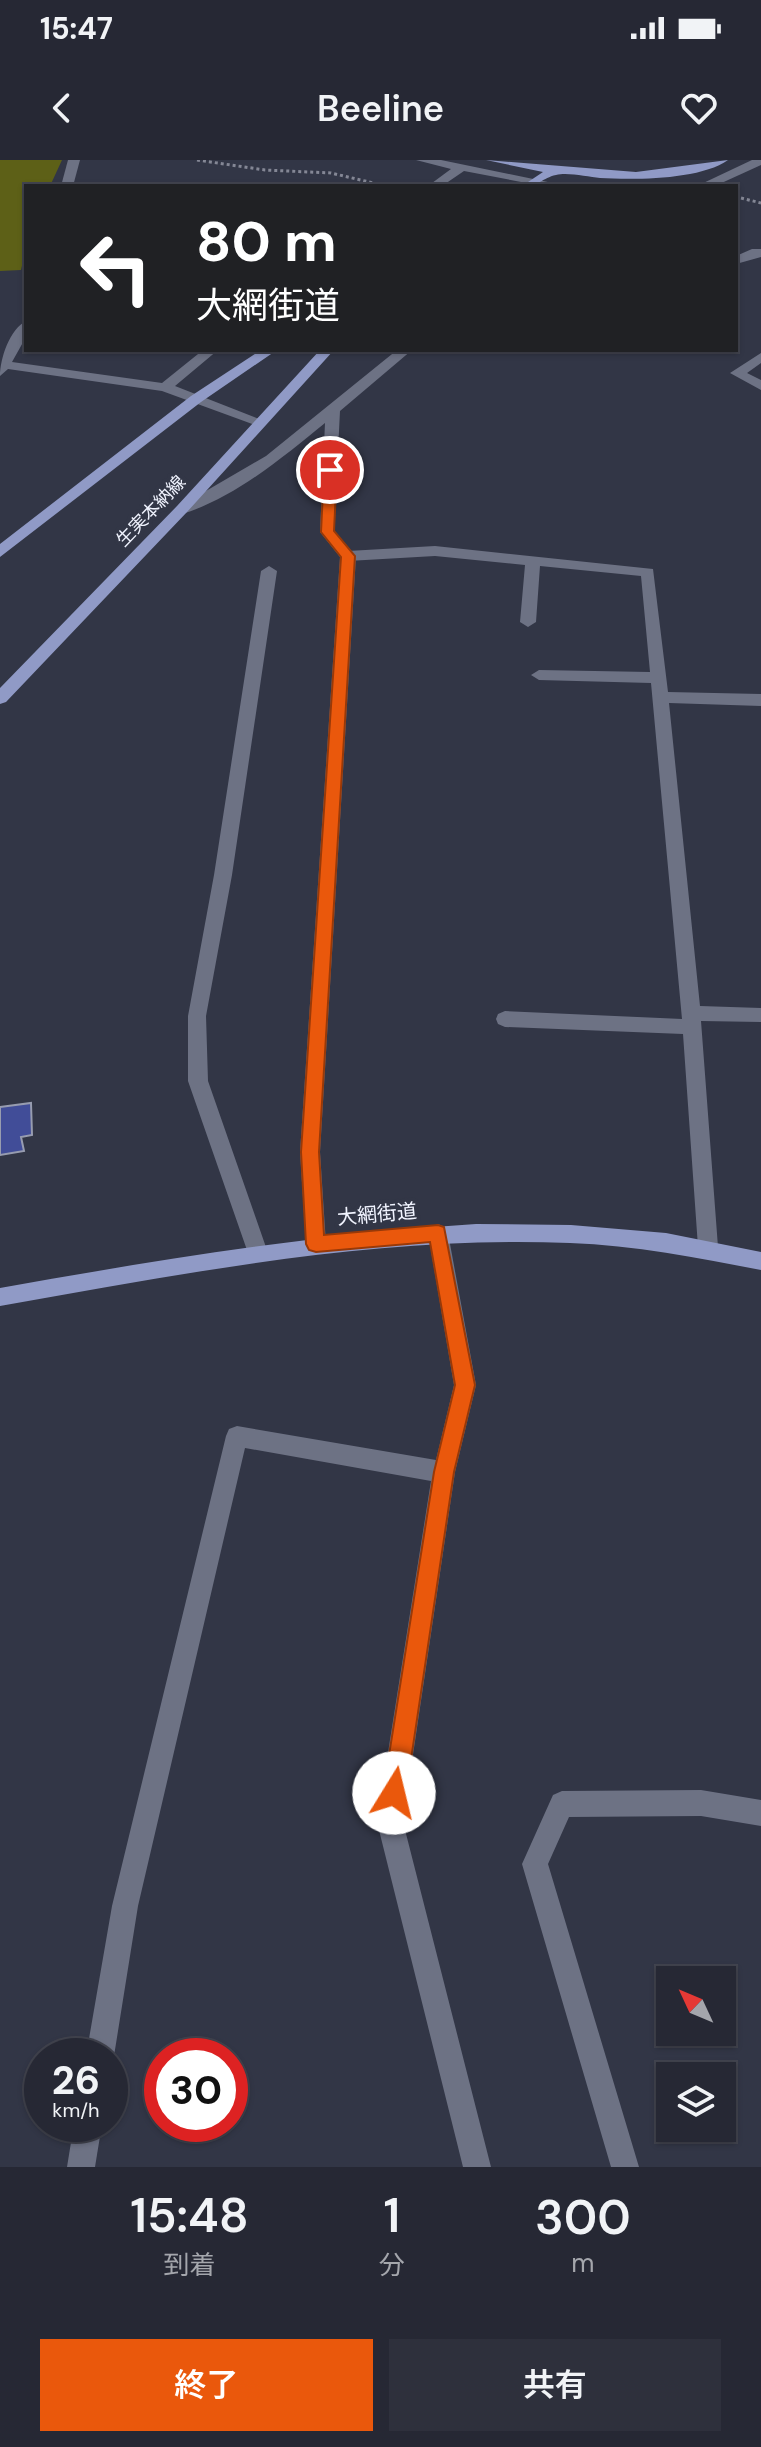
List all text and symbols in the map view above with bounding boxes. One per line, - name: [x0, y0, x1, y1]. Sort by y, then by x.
- text: 15:47: [40, 9, 113, 48]
- text: Beeline: [317, 85, 444, 132]
- icon: back: [40, 86, 84, 130]
- icon: heart: [677, 86, 721, 130]
- text: 80 m: [196, 205, 337, 278]
- icon: left: [64, 216, 168, 320]
- text: 大網街道: [196, 282, 340, 329]
- pin: [296, 436, 364, 504]
- icon: arrive: [308, 448, 352, 492]
- street label: 生実本納線: [111, 470, 191, 552]
- street label: 大網街道: [336, 1198, 418, 1230]
- position arrow: [352, 1751, 436, 1835]
- north arrow: [656, 1966, 736, 2046]
- map controls: [656, 1966, 736, 2142]
- speed limit sign: 30: [144, 2038, 248, 2142]
- text: 26: [52, 2054, 100, 2106]
- button: layers: [656, 2062, 736, 2142]
- text: km/h: [52, 2097, 100, 2123]
- text: 15:48: [130, 2184, 249, 2247]
- text: 1: [383, 2184, 400, 2247]
- text: 300: [535, 2186, 631, 2249]
- text: m: [571, 2246, 595, 2280]
- text: 到着: [163, 2248, 215, 2282]
- text: 分: [379, 2248, 405, 2282]
- button: 終了: [40, 2339, 373, 2431]
- button: 共有: [389, 2339, 721, 2431]

